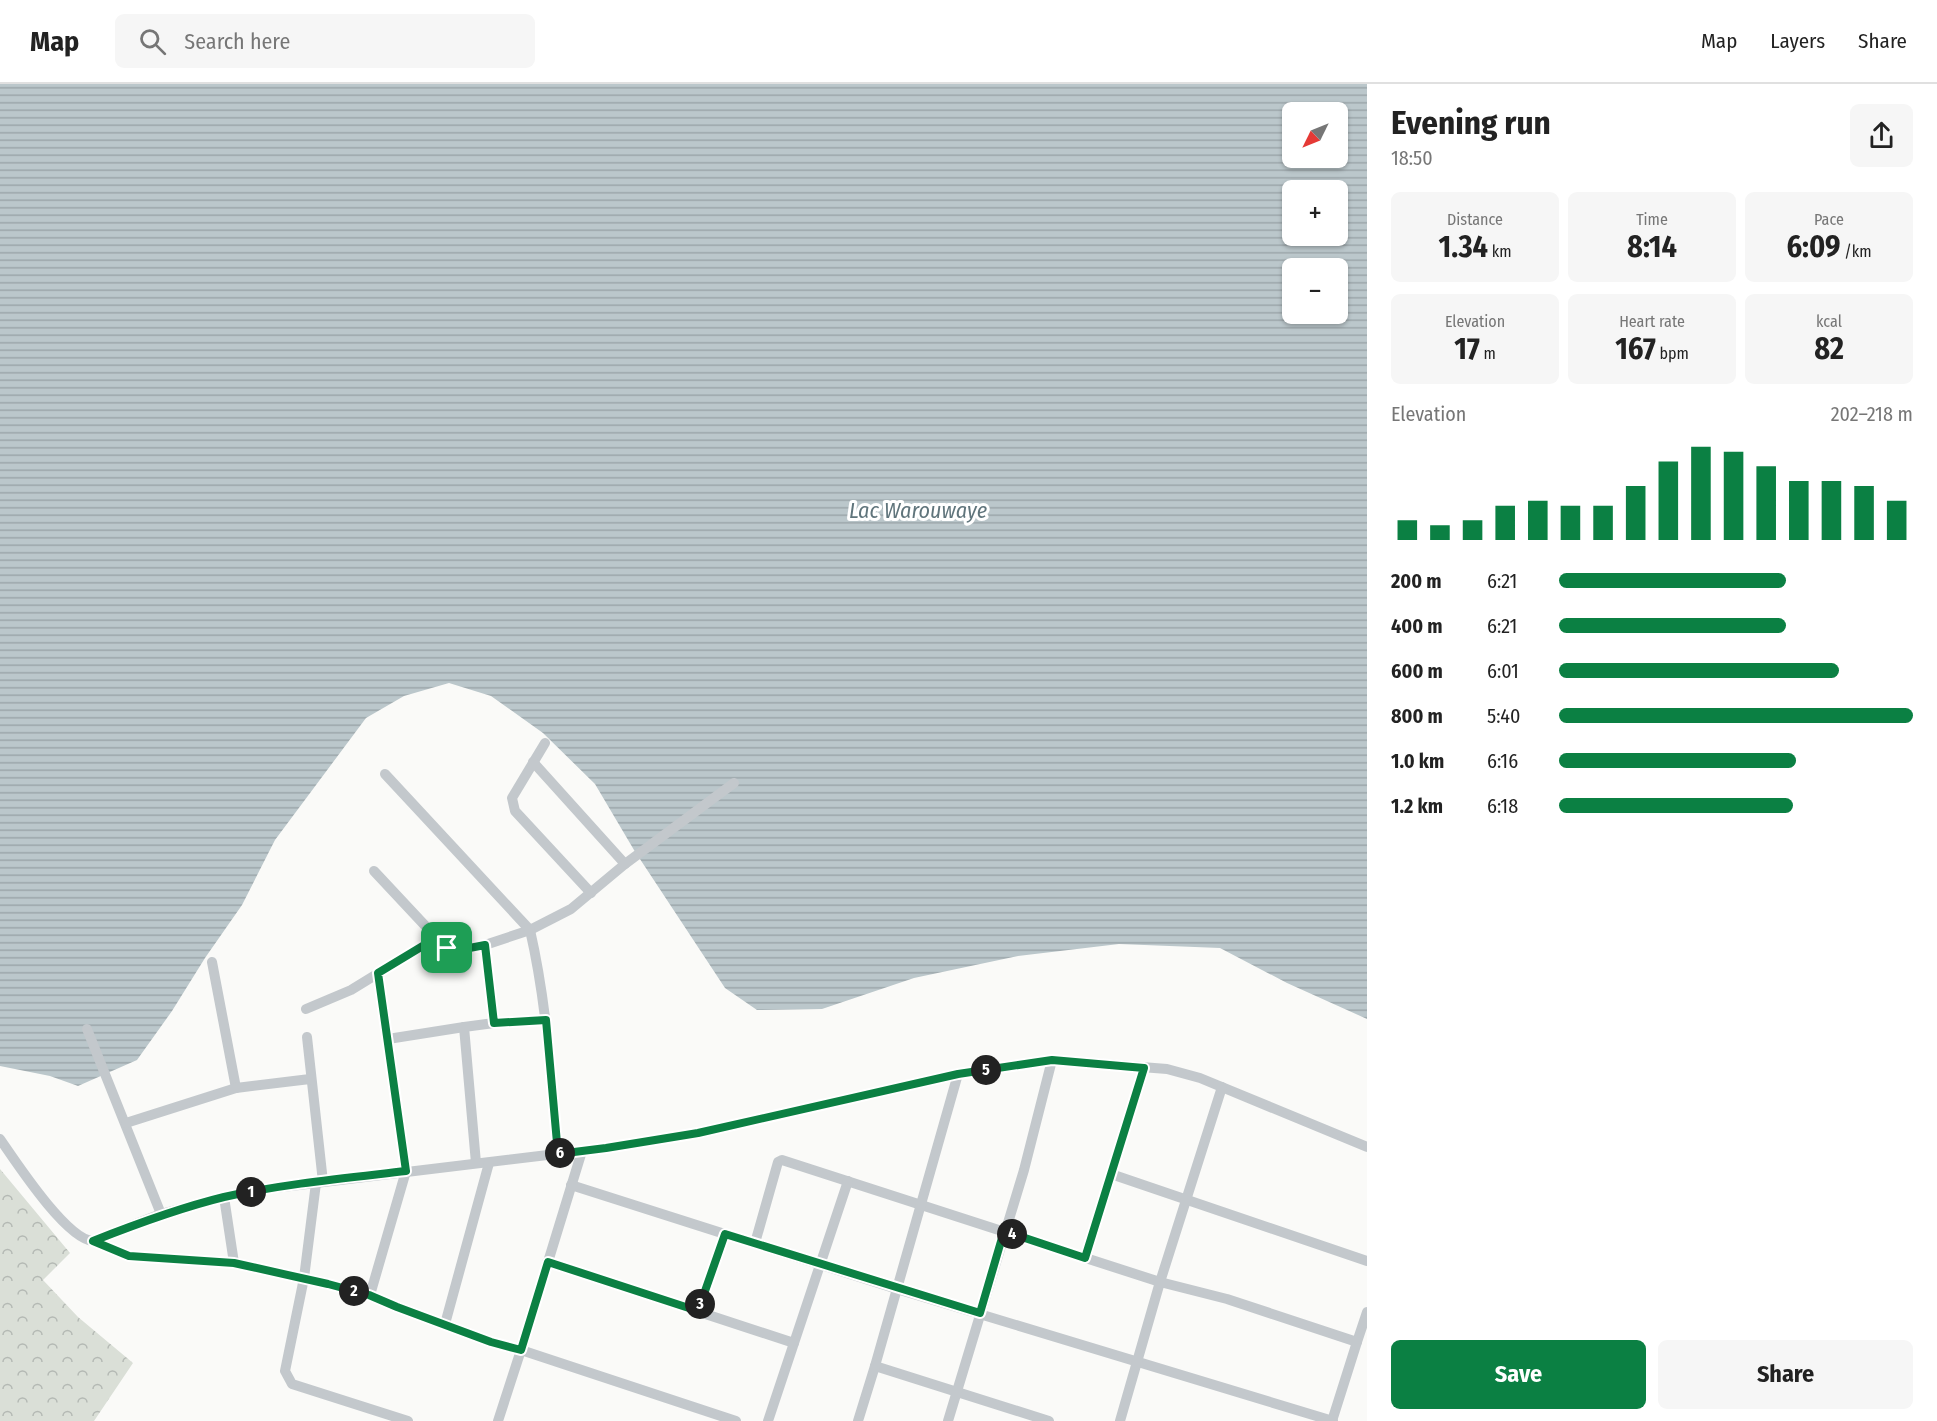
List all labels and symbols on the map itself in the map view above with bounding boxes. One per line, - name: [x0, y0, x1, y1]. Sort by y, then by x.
- north arrow: [1282, 102, 1348, 168]
- water label: Lac Warouwaye: [849, 497, 987, 524]
- pin: [421, 922, 472, 973]
- pin: 5: [971, 1055, 1001, 1085]
- pin: 6: [545, 1138, 575, 1168]
- pin: 1: [236, 1177, 266, 1207]
- pin: 4: [997, 1219, 1027, 1249]
- pin: 2: [339, 1276, 369, 1306]
- pin: 3: [685, 1289, 715, 1319]

